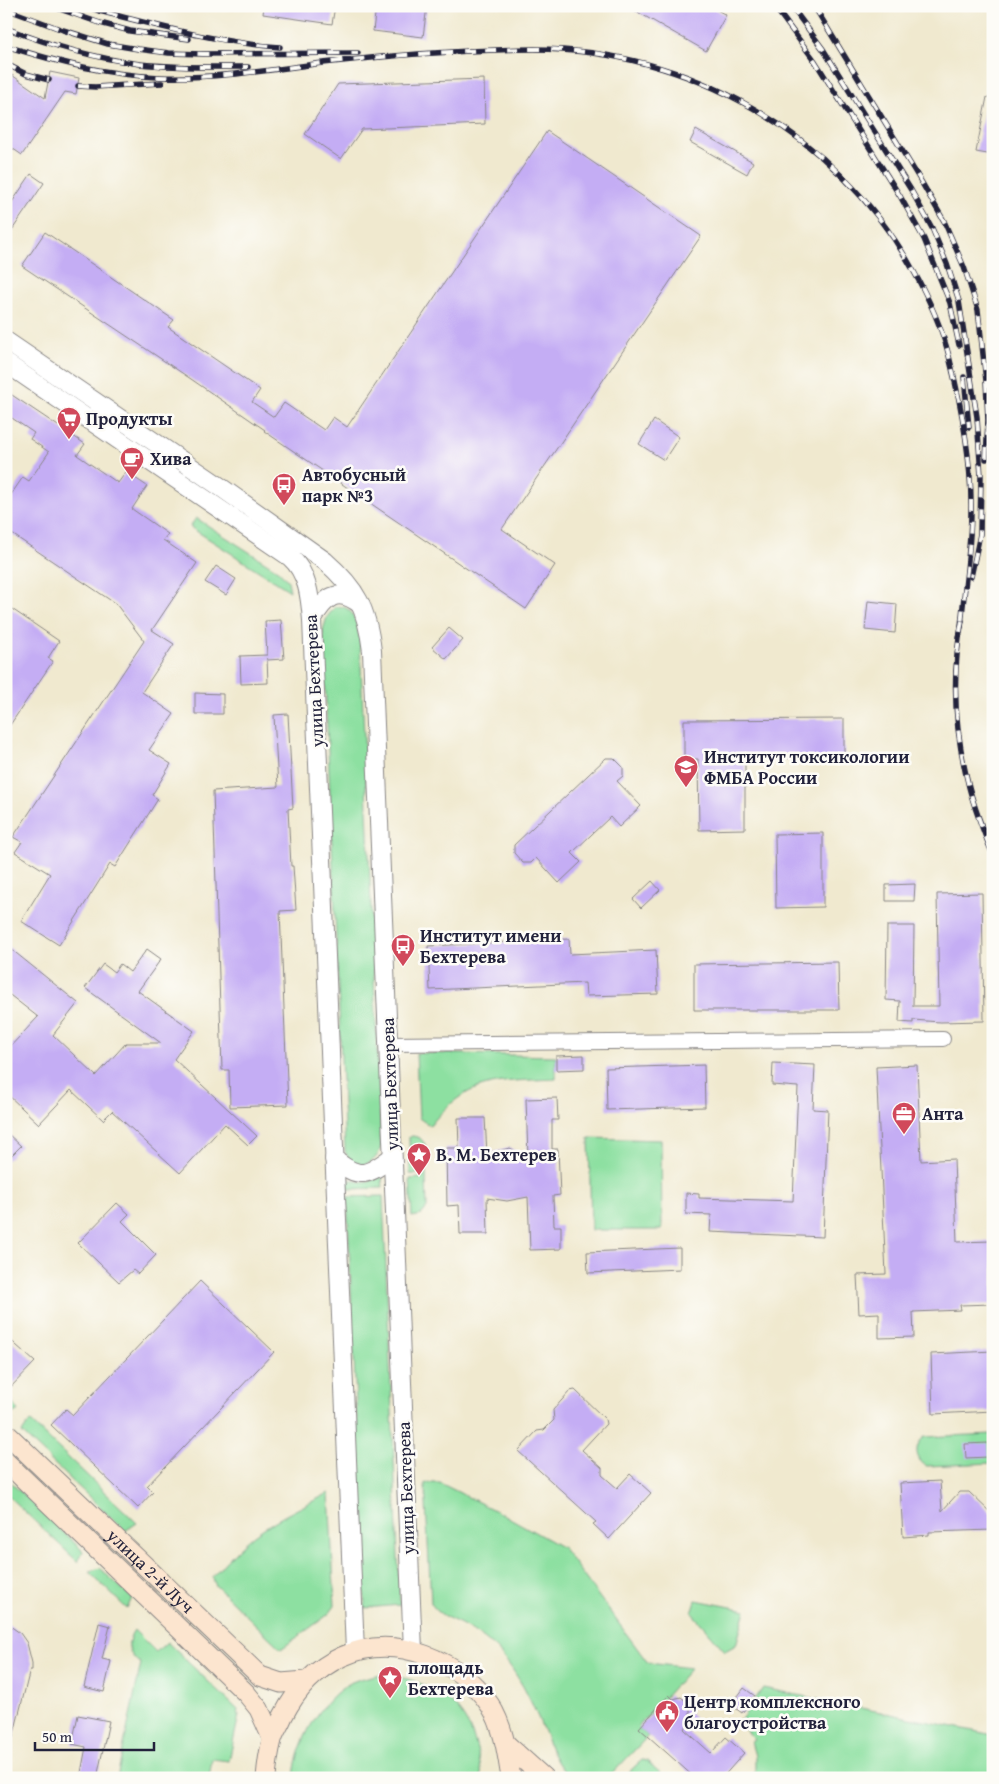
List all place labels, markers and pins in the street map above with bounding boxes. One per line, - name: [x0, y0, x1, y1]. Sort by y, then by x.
- place label: Продукты: [86, 405, 172, 432]
- supermarket icon: Продукты: [56, 406, 82, 440]
- place label: Хива: [150, 445, 192, 472]
- cafe icon: Хива: [119, 446, 145, 480]
- place label: Автобусный парк №3: [302, 461, 406, 509]
- bus stop icon: Автобусный парк №3: [271, 472, 297, 506]
- place label: Институт токсикологии ФМБА России: [704, 743, 909, 791]
- school or university icon: Институт токсикологии ФМБА России: [673, 754, 699, 788]
- place label: Институт имени Бехтерева: [420, 922, 562, 970]
- bus stop icon: Институт имени Бехтерева: [390, 933, 416, 967]
- place label: Анта: [922, 1100, 964, 1127]
- office icon: Анта: [891, 1101, 917, 1135]
- place label: В. М. Бехтерев: [436, 1141, 557, 1168]
- place icon: В. М. Бехтерев: [406, 1142, 432, 1176]
- place label: площадь Бехтерева: [408, 1654, 494, 1702]
- place icon: площадь Бехтерева: [377, 1665, 403, 1699]
- place label: Центр комплексного благоустройства: [684, 1688, 861, 1736]
- public building icon: Центр комплексного благоустройства: [654, 1699, 680, 1733]

